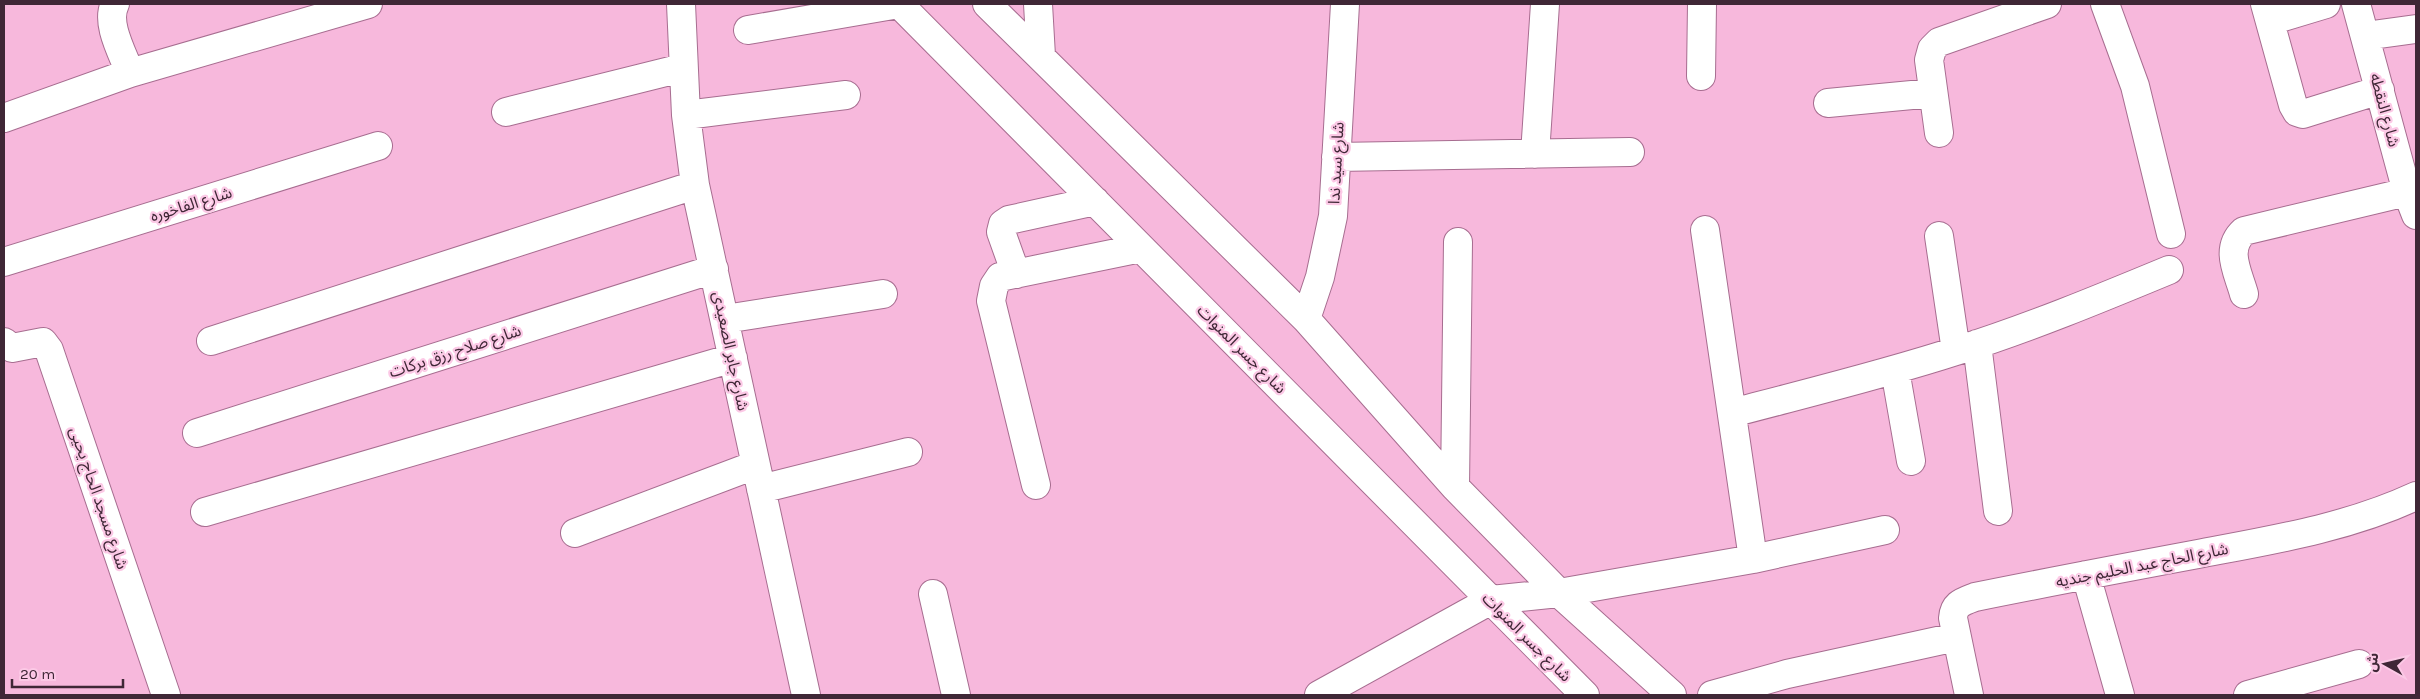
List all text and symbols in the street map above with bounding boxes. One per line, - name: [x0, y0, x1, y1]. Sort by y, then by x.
- street label: شارع النقطه: [2363, 71, 2404, 150]
- street label: شارع سيد ندا: [1324, 121, 1351, 205]
- street label: شارع الفاخوره: [148, 183, 235, 228]
- street label: شارع جابر الصعيدى: [706, 290, 753, 413]
- street label: شارع جسر المنوات: [1191, 301, 1290, 400]
- street label: شارع صلاح رزق بركات: [387, 321, 524, 384]
- street label: شارع مسجد الحاج يحيى: [63, 424, 132, 573]
- street label: شارع الحاج عبد الحليم جنديه: [2054, 539, 2230, 594]
- street label: شارع جسر المنوات: [1476, 589, 1575, 688]
- north arrow: [2360, 639, 2410, 689]
- text: ش: [2363, 652, 2382, 673]
- scale bar: [12, 656, 124, 688]
- text: 20 m: [20, 665, 55, 683]

